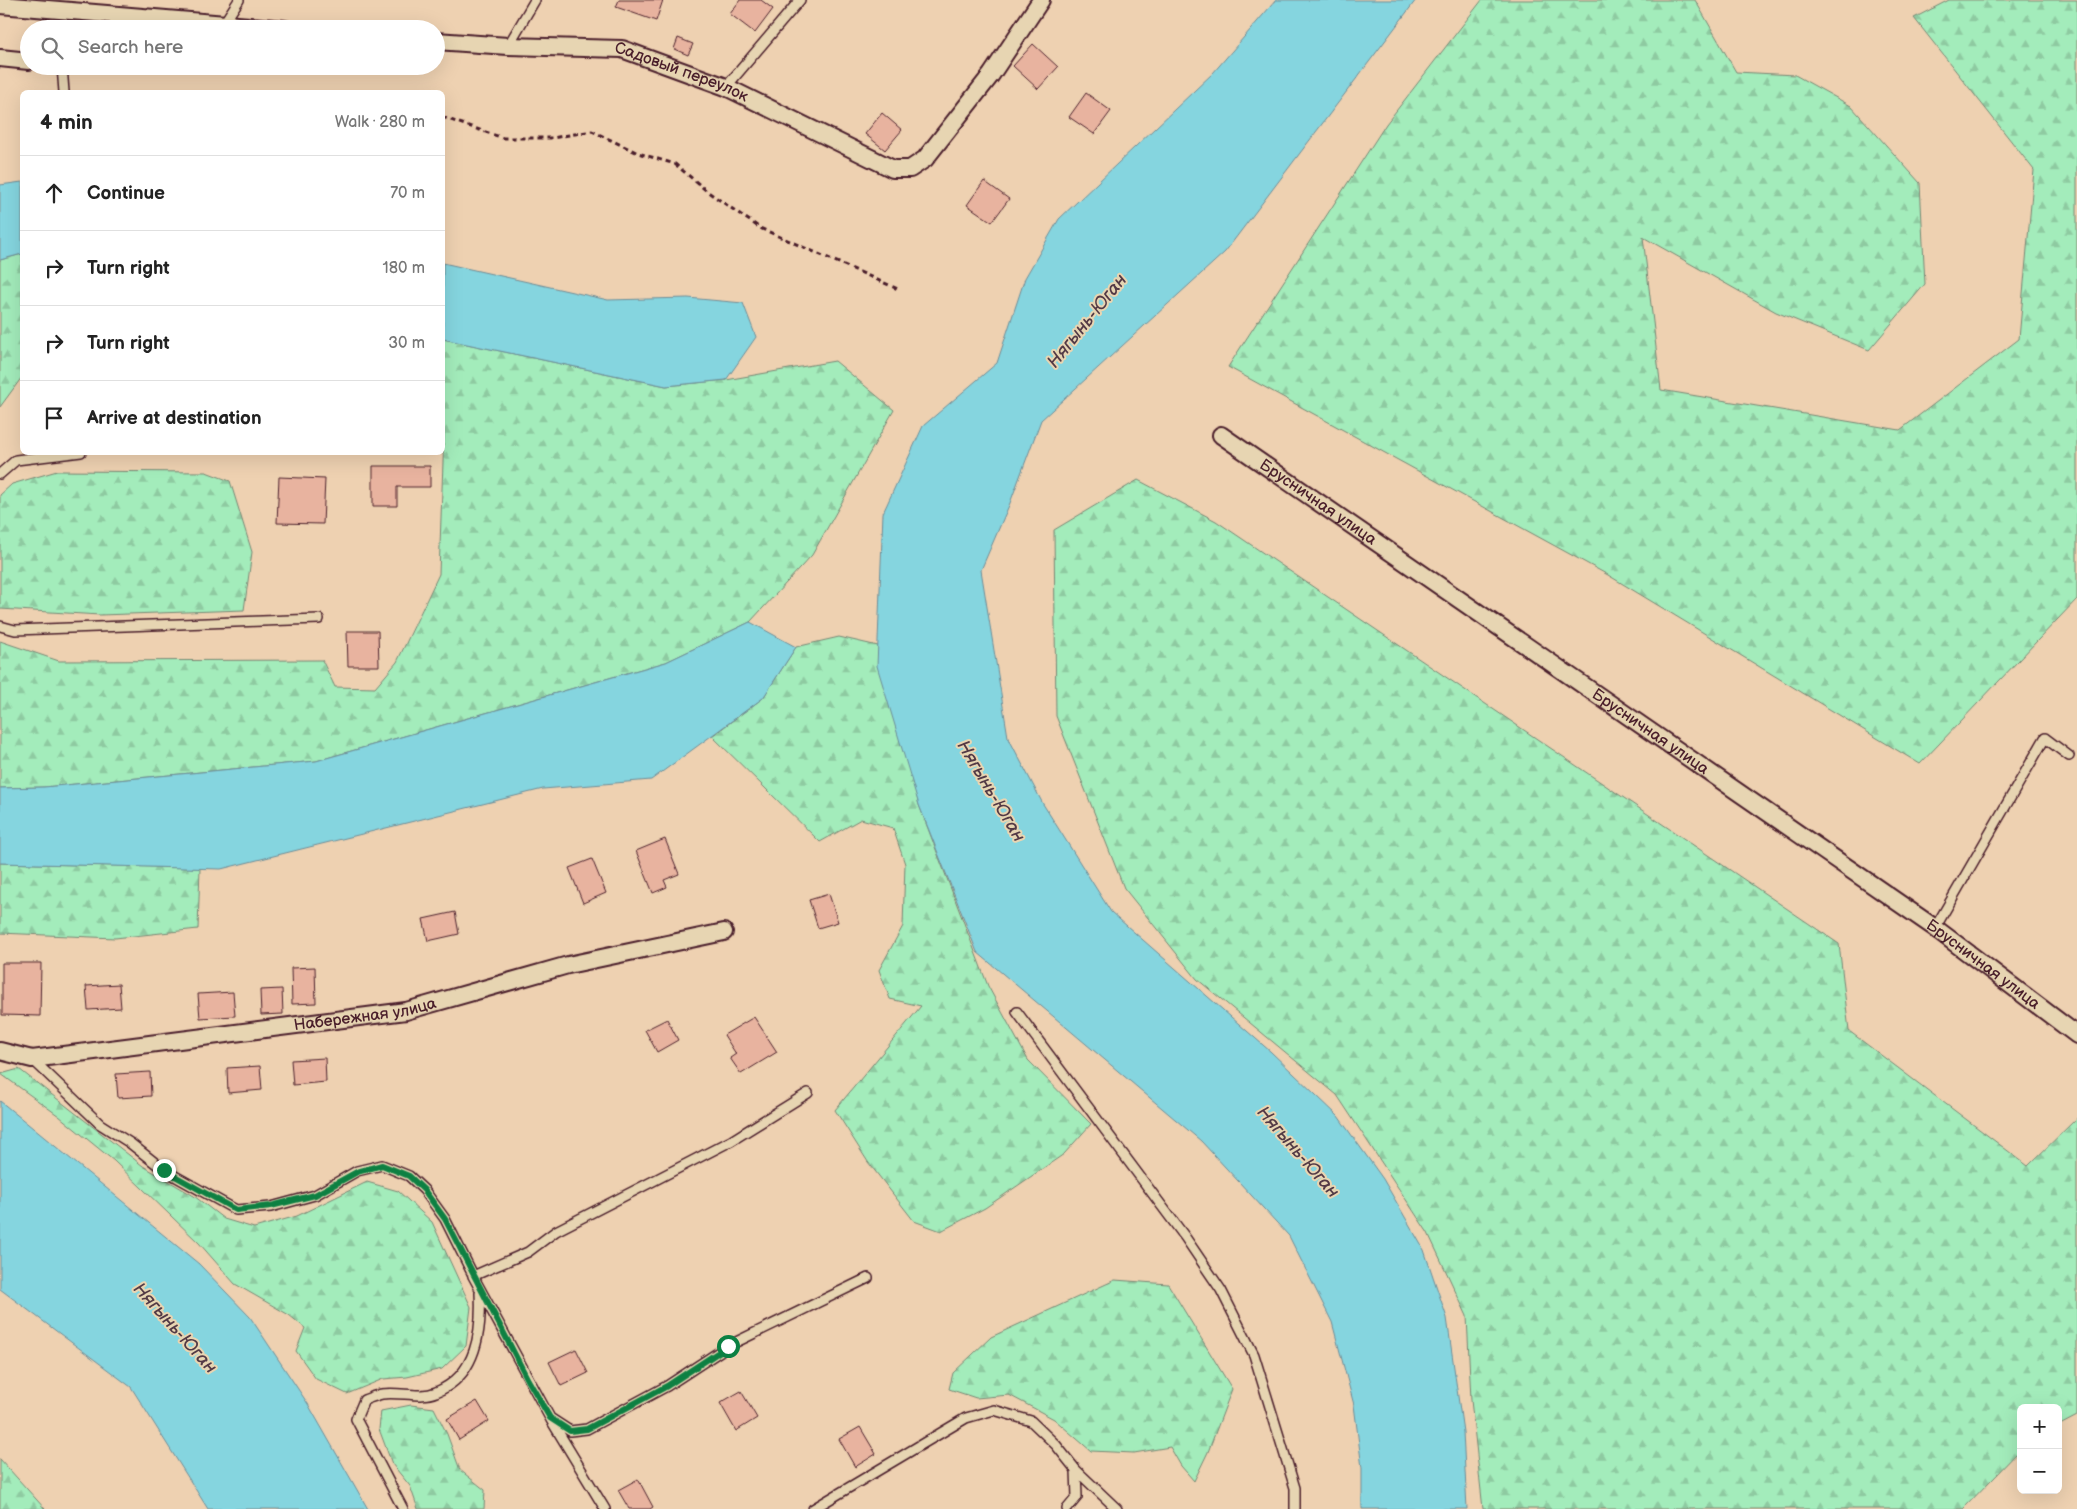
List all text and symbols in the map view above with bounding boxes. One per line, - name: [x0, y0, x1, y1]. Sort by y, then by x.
- search box: [20, 20, 445, 75]
- icon: search: [38, 34, 66, 62]
- text: Search here: [78, 36, 183, 59]
- street label: Садовый переулок: [615, 39, 752, 106]
- text: 4 min: [40, 110, 93, 135]
- text: Walk · 280 m: [335, 113, 425, 132]
- icon: ahead: [40, 179, 68, 207]
- text: Continue: [87, 182, 165, 205]
- text: 70 m: [390, 184, 425, 203]
- icon: right: [40, 254, 68, 282]
- text: Turn right: [87, 257, 170, 280]
- text: 180 m: [383, 259, 425, 278]
- water label: Нягынь-Юган: [1043, 270, 1131, 372]
- icon: right: [40, 329, 68, 357]
- text: Turn right: [87, 332, 170, 355]
- text: 30 m: [388, 334, 425, 353]
- icon: arrive: [40, 404, 68, 432]
- text: Arrive at destination: [87, 407, 262, 430]
- street label: Брусничная улица: [1256, 455, 1381, 549]
- street label: Брусничная улица: [1588, 685, 1713, 779]
- water label: Нягынь-Юган: [953, 737, 1029, 845]
- street label: Брусничная улица: [1923, 915, 2044, 1014]
- street label: Набережная улица: [293, 993, 439, 1035]
- water label: Нягынь-Юган: [1253, 1102, 1343, 1202]
- route end: [153, 1159, 176, 1182]
- water label: Нягынь-Юган: [129, 1278, 221, 1378]
- route start: [717, 1335, 740, 1358]
- map controls: [2017, 1404, 2062, 1494]
- button: +: [2017, 1404, 2062, 1449]
- button: −: [2017, 1449, 2062, 1494]

